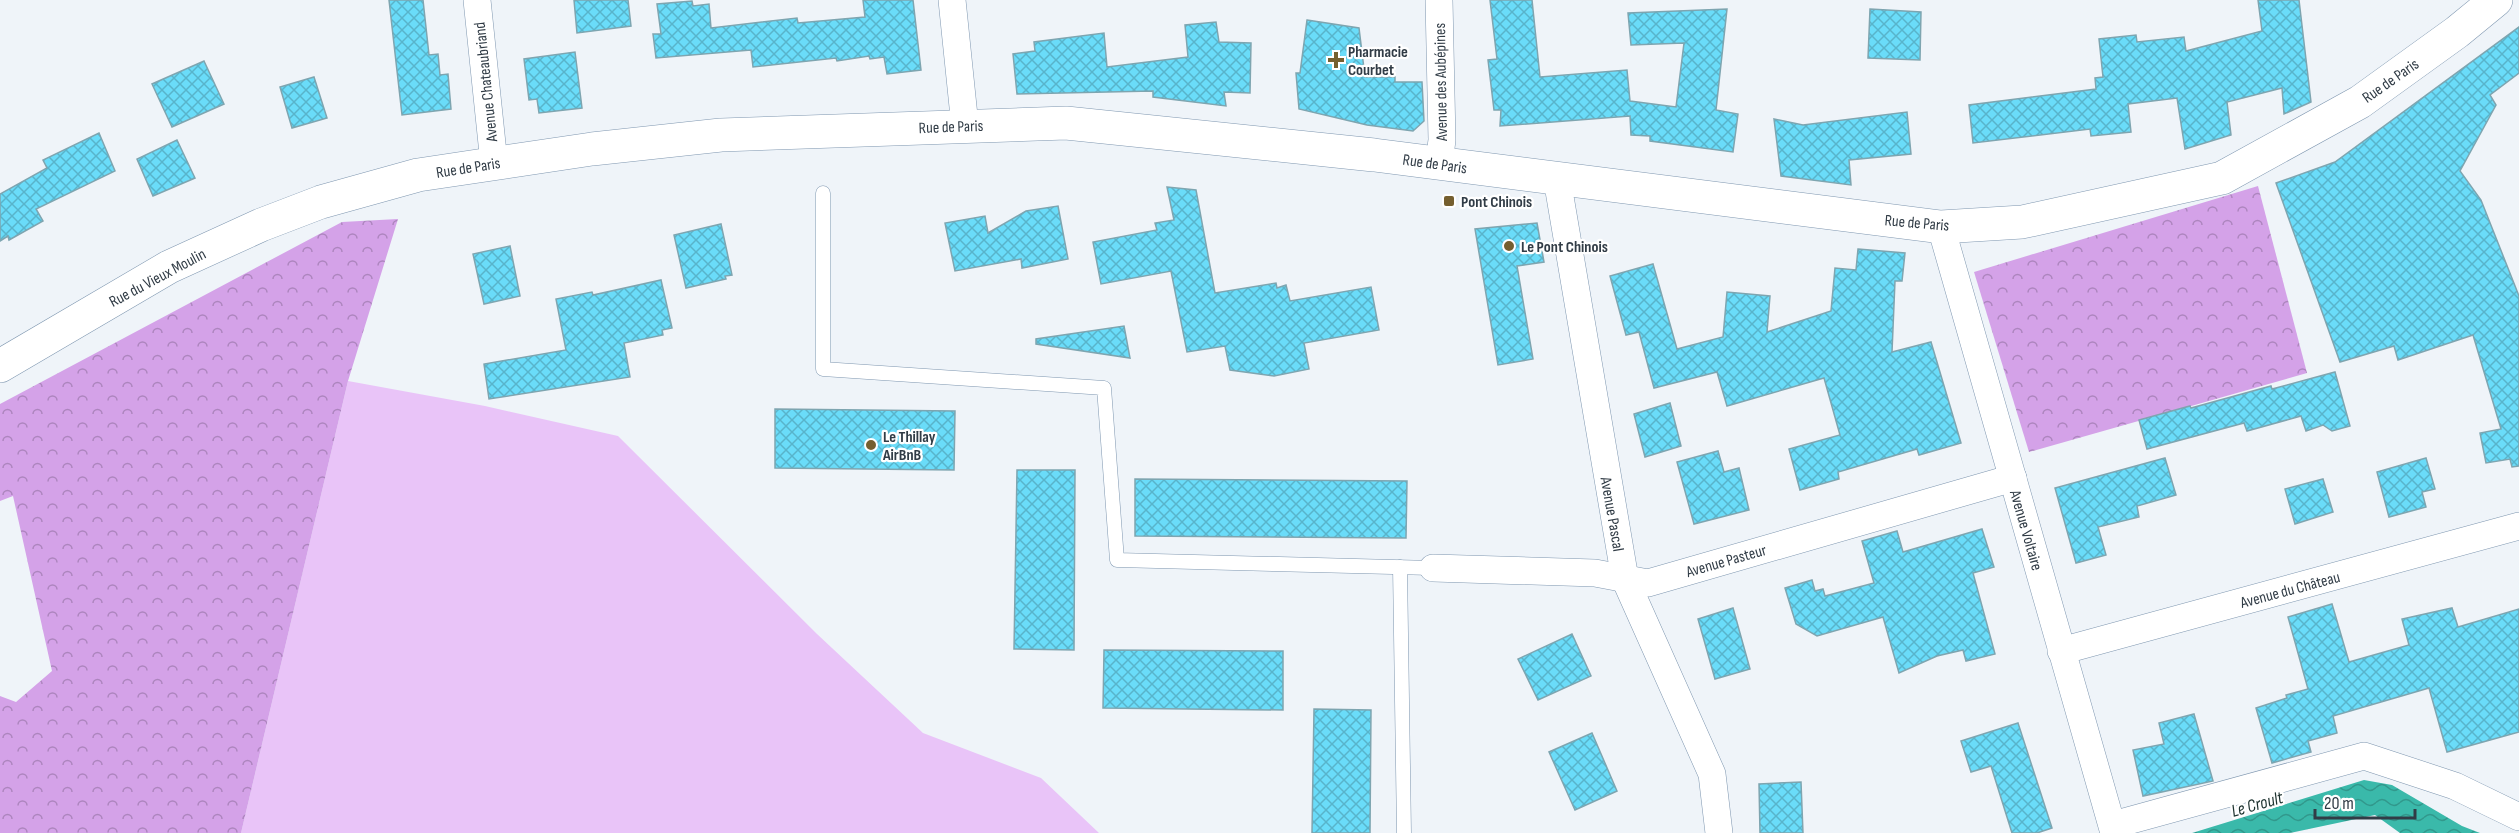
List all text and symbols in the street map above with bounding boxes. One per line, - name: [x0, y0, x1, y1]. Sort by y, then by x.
- street label: Avenue Chateaubriand: [471, 21, 502, 144]
- street label: Avenue des Aubépines: [1431, 22, 1452, 142]
- place label: Pharmacie Courbet: [1348, 43, 1408, 80]
- marker: Pharmacie Courbet: [1329, 53, 1343, 67]
- street label: Rue de Paris: [2359, 55, 2423, 108]
- street label: Rue de Paris: [918, 117, 984, 138]
- street label: Rue de Paris: [1401, 151, 1468, 178]
- street label: Rue de Paris: [435, 154, 502, 183]
- place label: Pont Chinois: [1461, 193, 1532, 212]
- marker: Pont Chinois: [1442, 194, 1456, 208]
- street label: Rue de Paris: [1884, 211, 1950, 236]
- place label: Le Pont Chinois: [1521, 238, 1608, 257]
- marker: Le Pont Chinois: [1502, 239, 1516, 253]
- street label: Rue du Vieux Moulin: [106, 245, 209, 312]
- place label: Le Thillay AirBnB: [882, 428, 936, 465]
- marker: Le Thillay AirBnB: [864, 438, 878, 452]
- street label: Avenue Pascal: [1595, 474, 1627, 553]
- street label: Avenue Voltaire: [2005, 487, 2046, 573]
- street label: Avenue Pasteur: [1683, 541, 1769, 582]
- street label: Avenue du Château: [2238, 568, 2342, 613]
- scale bar: [2315, 782, 2416, 820]
- water label: Le Croult: [2229, 787, 2286, 822]
- text: 20 m: [2324, 793, 2354, 814]

